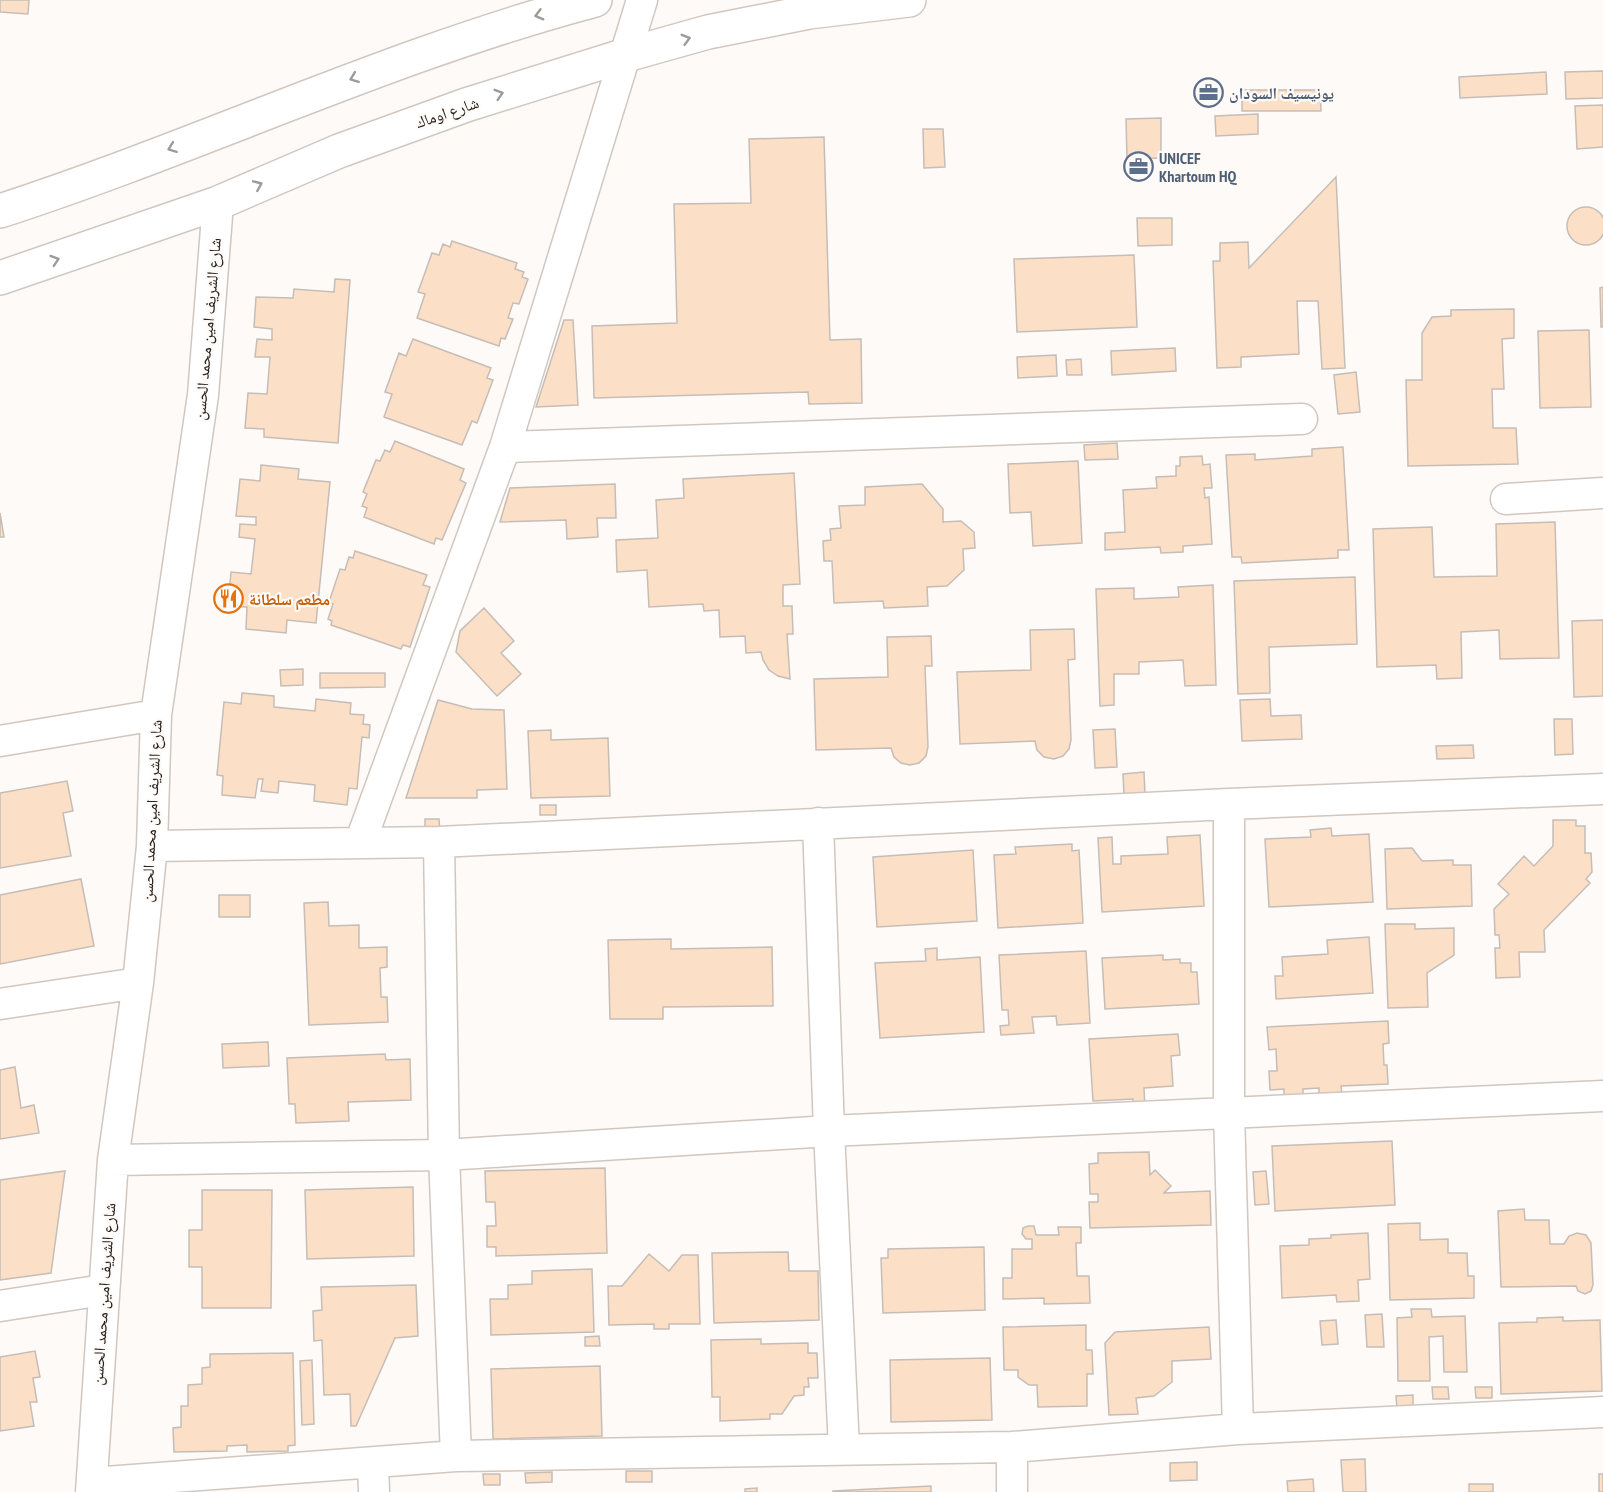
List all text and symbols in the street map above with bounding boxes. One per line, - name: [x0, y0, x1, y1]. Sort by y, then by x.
- one-way arrow: [534, 8, 545, 20]
- one-way arrow: [681, 33, 691, 46]
- one-way arrow: [350, 71, 360, 84]
- office icon: يونيسيف السودان: [1192, 77, 1224, 109]
- place label: يونيسيف السودان: [1229, 83, 1334, 103]
- one-way arrow: [493, 89, 504, 101]
- street label: شارع اوماك: [413, 92, 481, 133]
- one-way arrow: [168, 141, 179, 153]
- place label: UNICEF Khartoum HQ: [1159, 148, 1238, 186]
- office icon: UNICEF Khartoum HQ: [1122, 151, 1154, 183]
- one-way arrow: [252, 181, 263, 193]
- street label: شارع الشريف امين محمد الحسن: [189, 237, 226, 421]
- one-way arrow: [50, 254, 60, 267]
- restaurant icon: مطعم سلطانة: [212, 583, 244, 615]
- place label: مطعم سلطانة: [249, 589, 330, 611]
- street label: شارع الشريف امين محمد الحسن: [136, 719, 167, 903]
- street label: شارع الشريف امين محمد الحسن: [87, 1202, 120, 1386]

